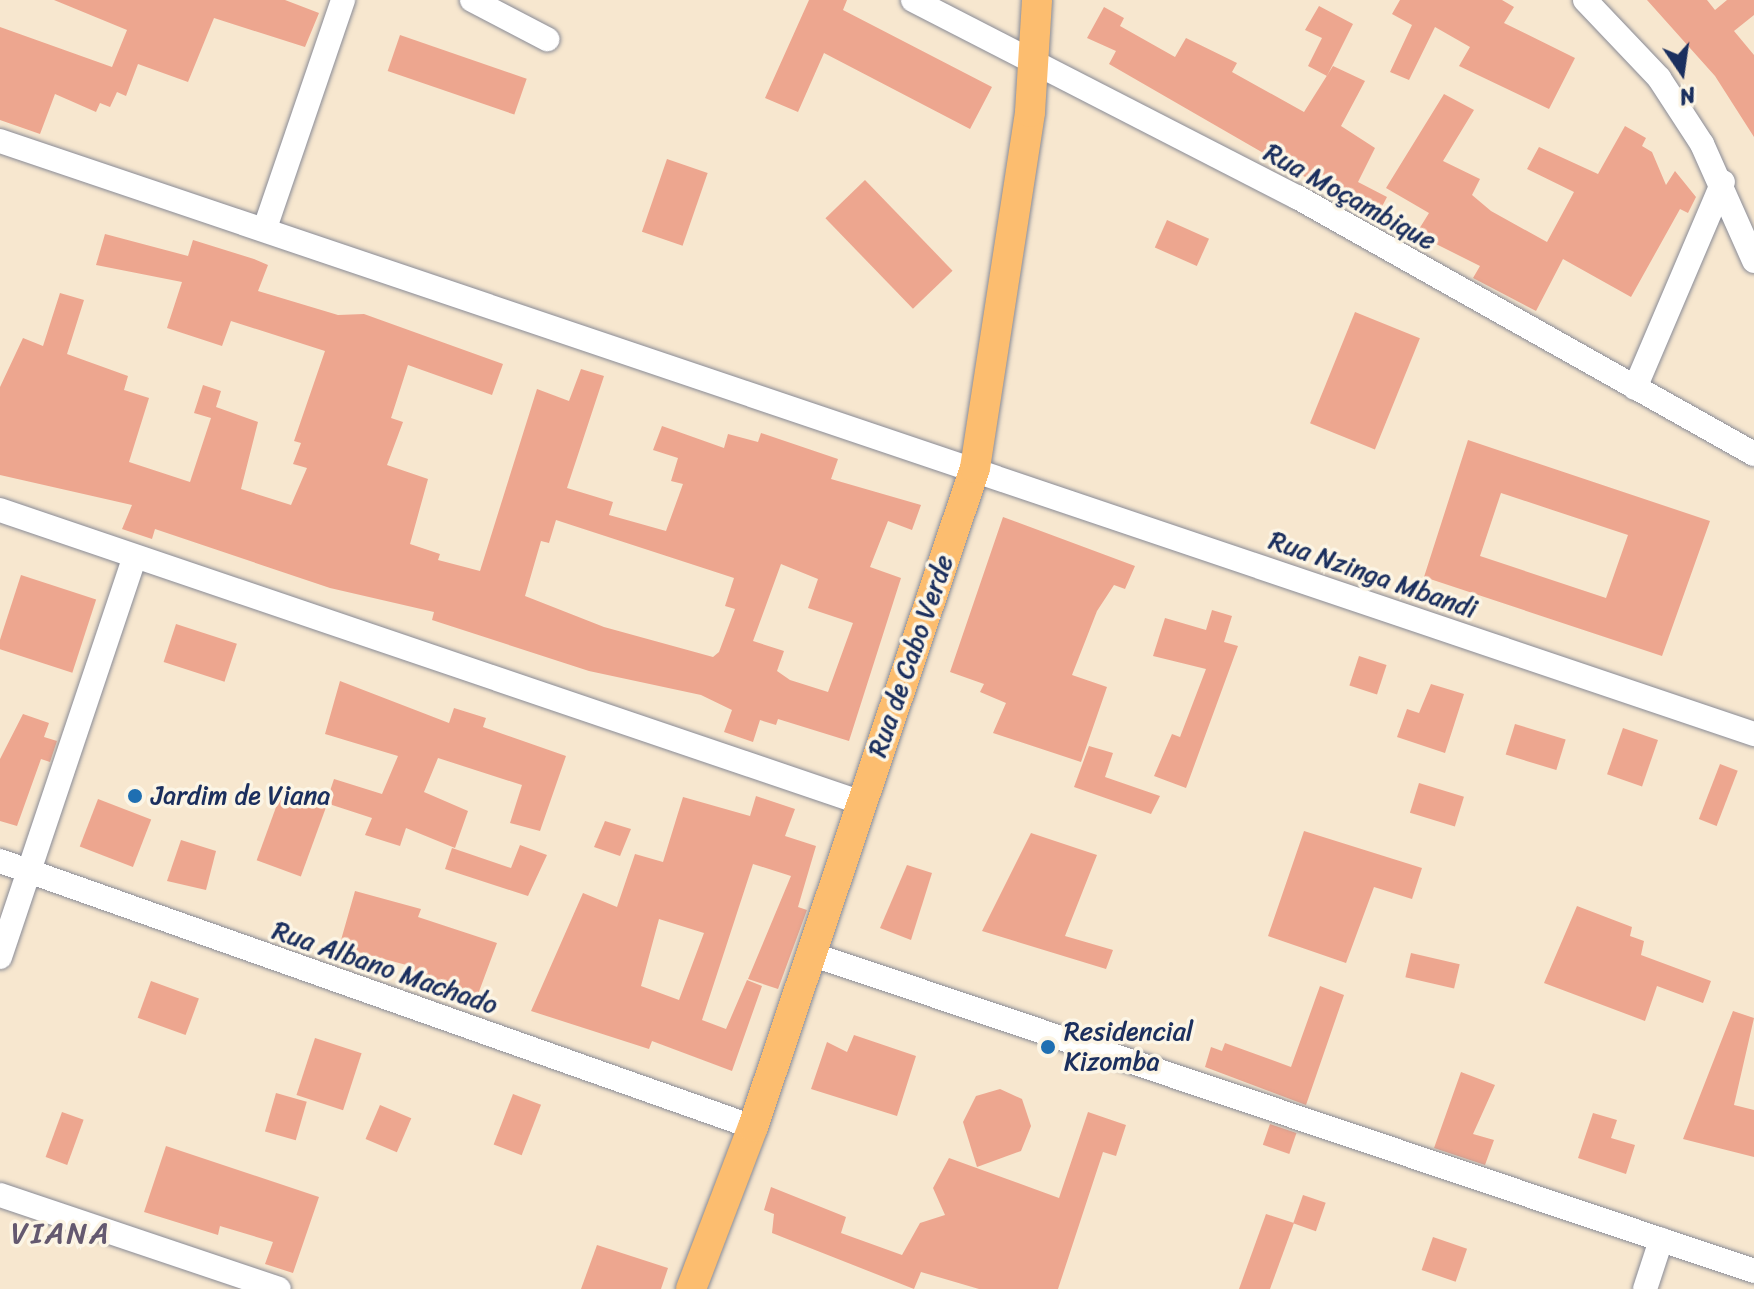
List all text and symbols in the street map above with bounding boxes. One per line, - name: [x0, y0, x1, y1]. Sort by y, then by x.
- north arrow: [1642, 32, 1722, 112]
- text: N: [1676, 75, 1699, 117]
- street label: Rua Moçambique: [1259, 137, 1441, 257]
- street label: Rua Nzinga Mbandi: [1265, 525, 1481, 625]
- street label: Rua de Cabo Verde: [862, 551, 960, 761]
- place label: Jardim de Viana: [151, 780, 331, 812]
- marker: Jardim de Viana: [126, 787, 144, 805]
- street label: Rua Albano Machado: [269, 915, 501, 1021]
- place label: Residencial Kizomba: [1064, 1016, 1193, 1078]
- marker: Residencial Kizomba: [1039, 1038, 1057, 1056]
- district label: VIANA: [11, 1215, 111, 1251]

